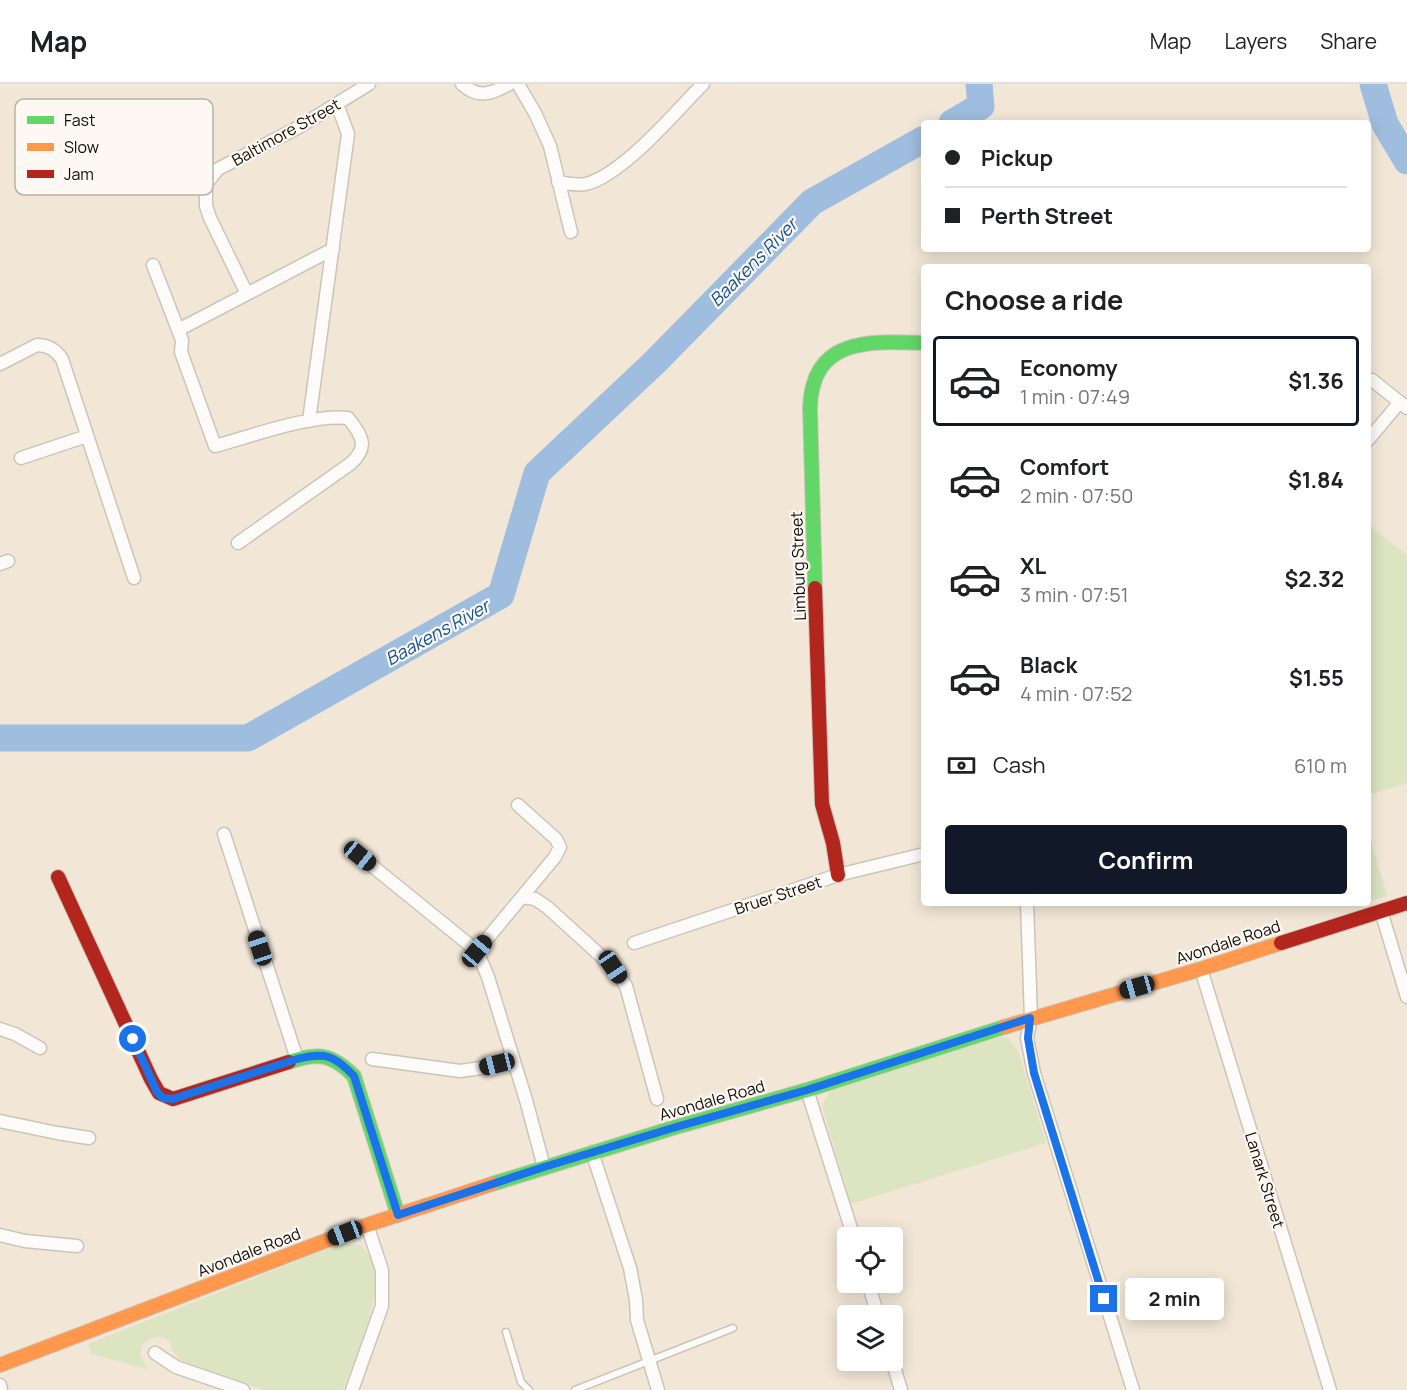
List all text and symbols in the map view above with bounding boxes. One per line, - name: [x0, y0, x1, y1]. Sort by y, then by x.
- text: Map: [30, 22, 87, 60]
- text: Map: [1150, 27, 1191, 55]
- text: Layers: [1224, 27, 1287, 55]
- text: Share: [1320, 27, 1377, 55]
- street label: Baltimore Street: [228, 93, 344, 171]
- legend: [15, 99, 213, 195]
- text: Fast: [64, 109, 95, 131]
- text: Slow: [64, 136, 99, 158]
- text: Pickup: [981, 143, 1053, 173]
- text: Jam: [64, 163, 94, 185]
- text: Perth Street: [981, 201, 1113, 231]
- water label: Baakens River: [704, 211, 804, 311]
- text: Choose a ride: [945, 281, 1123, 318]
- text: Economy: [1020, 353, 1118, 383]
- icon: car: [948, 354, 1002, 408]
- text: $1.36: [1288, 366, 1344, 396]
- text: 1 min · 07:49: [1020, 383, 1130, 410]
- text: Comfort: [1020, 452, 1109, 482]
- icon: car: [948, 453, 1002, 507]
- text: $1.84: [1288, 465, 1344, 495]
- text: 2 min · 07:50: [1020, 482, 1133, 509]
- street label: Limburg Street: [785, 511, 811, 621]
- text: XL: [1020, 551, 1046, 581]
- icon: car: [948, 552, 1002, 606]
- text: $2.32: [1285, 564, 1344, 594]
- text: 3 min · 07:51: [1020, 581, 1129, 608]
- water label: Baakens River: [381, 592, 495, 670]
- text: Black: [1020, 650, 1077, 680]
- icon: car: [948, 651, 1002, 705]
- text: $1.55: [1289, 663, 1344, 693]
- text: 4 min · 07:52: [1020, 680, 1132, 707]
- icon: cash: [945, 749, 978, 782]
- text: Cash: [993, 750, 1046, 780]
- text: 610 m: [1294, 752, 1347, 779]
- button: Confirm: [945, 825, 1347, 894]
- car: [340, 838, 380, 874]
- street label: Bruer Street: [732, 871, 824, 919]
- street label: Avondale Road: [1173, 915, 1283, 969]
- car: [246, 928, 274, 968]
- car: [459, 931, 495, 971]
- car: [595, 947, 631, 987]
- car: [1117, 973, 1157, 1001]
- route start: [119, 1025, 146, 1052]
- car: [477, 1051, 517, 1077]
- street label: Avondale Road: [657, 1074, 767, 1126]
- street label: Lanark Street: [1240, 1129, 1290, 1231]
- car: [325, 1218, 365, 1248]
- street label: Avondale Road: [194, 1222, 304, 1282]
- map controls: [837, 1227, 903, 1371]
- button: locate: [837, 1227, 903, 1293]
- callout: 2 min: [1125, 1278, 1224, 1320]
- route end: [1090, 1285, 1117, 1312]
- text: 2 min: [1148, 1285, 1201, 1312]
- button: layers: [837, 1305, 903, 1371]

